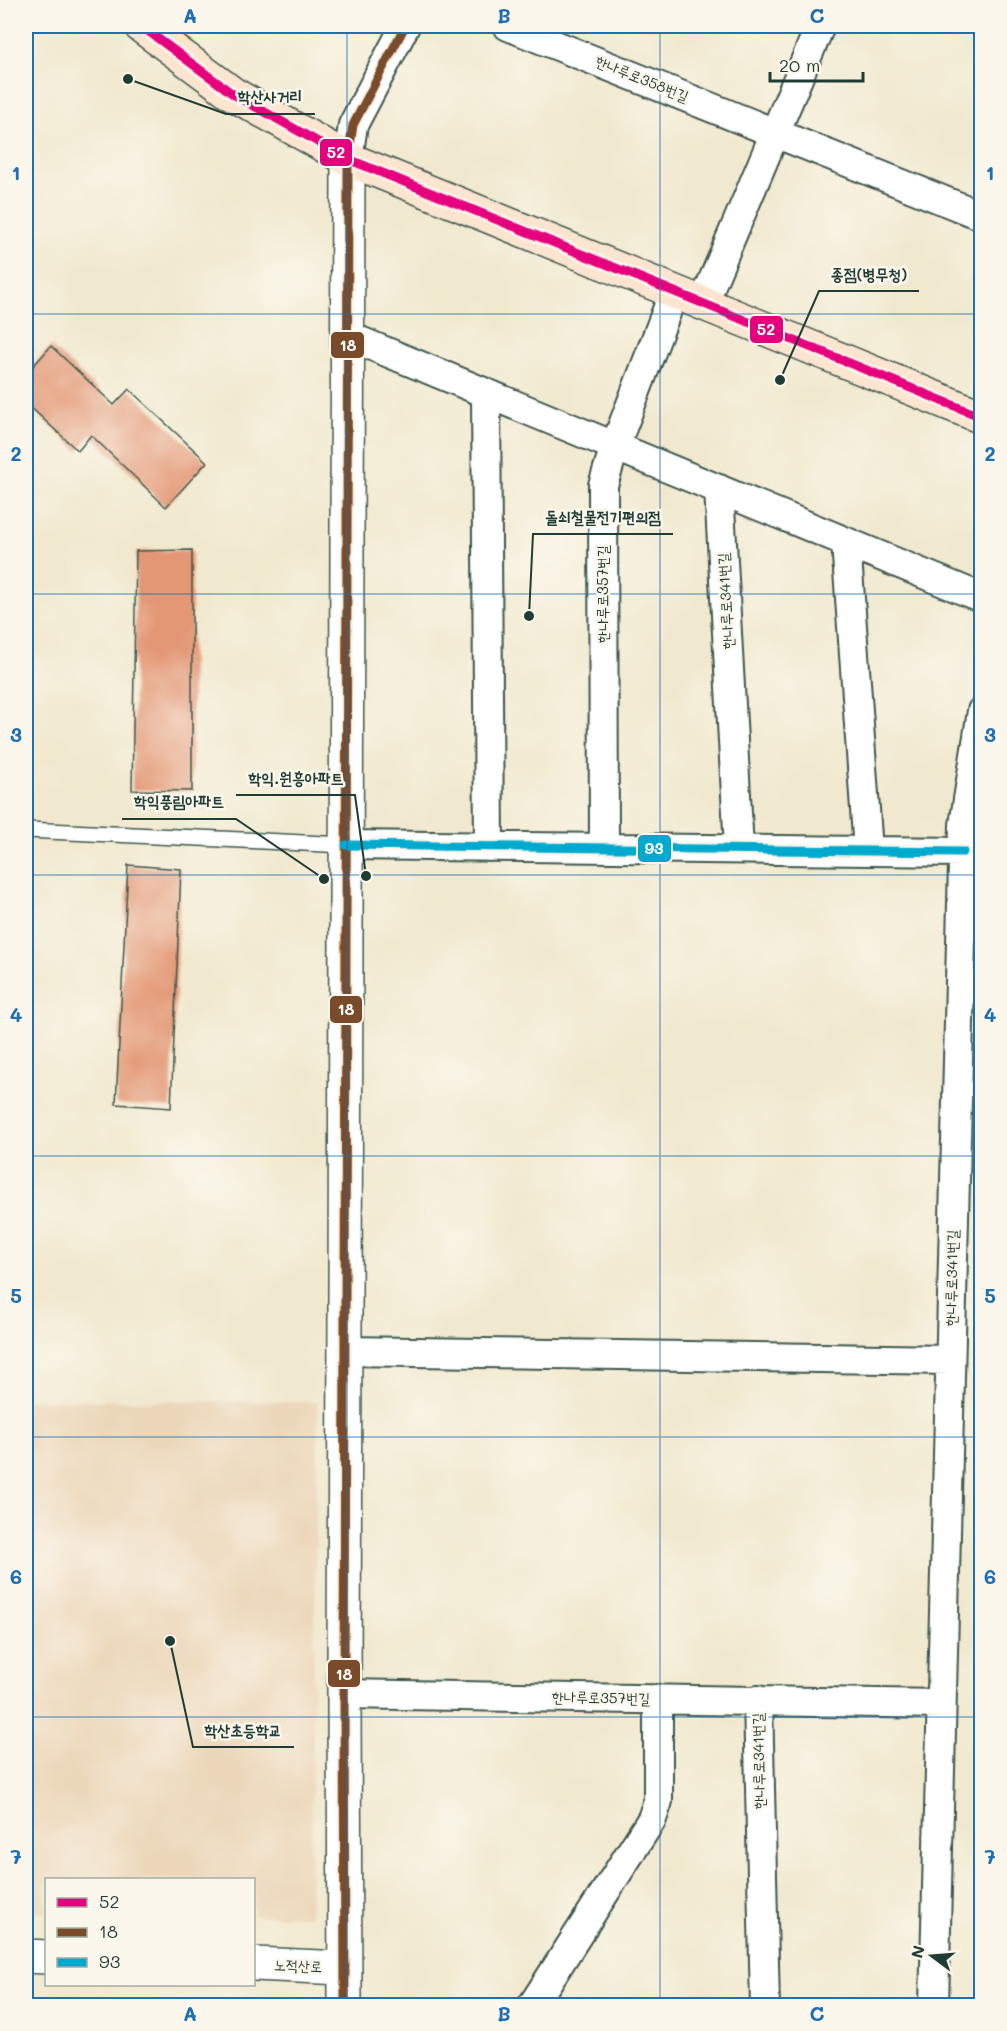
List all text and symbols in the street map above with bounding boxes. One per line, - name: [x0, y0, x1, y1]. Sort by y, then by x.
- text: A: [183, 2, 197, 28]
- text: B: [497, 2, 511, 28]
- text: C: [810, 2, 825, 28]
- scale bar: [770, 45, 863, 83]
- street label: 한나루로358번길: [593, 50, 692, 106]
- text: 20 m: [779, 53, 820, 77]
- callout: 학산사거리: [226, 80, 315, 114]
- text: 학산사거리: [237, 85, 302, 106]
- line badge: 52: [319, 138, 353, 167]
- text: 52: [327, 141, 345, 162]
- text: 1: [12, 159, 20, 185]
- text: 1: [986, 159, 994, 185]
- callout: 종점(병무청): [819, 257, 919, 291]
- text: 종점(병무청): [831, 263, 907, 284]
- line badge: 52: [749, 315, 784, 344]
- text: 52: [757, 318, 775, 339]
- line badge: 18: [330, 331, 365, 359]
- text: 18: [339, 334, 357, 355]
- text: 2: [10, 440, 22, 466]
- text: 2: [984, 440, 996, 466]
- callout: 돌쇠철물전기편의점: [533, 500, 673, 534]
- text: 돌쇠철물전기편의점: [545, 506, 661, 527]
- street label: 한나루로357번길: [592, 545, 612, 643]
- street label: 한나루로341번길: [712, 552, 738, 650]
- text: 3: [10, 721, 22, 747]
- text: 3: [984, 721, 996, 747]
- callout: 학익.원흥아파트: [236, 761, 355, 795]
- text: 학익.원흥아파트: [247, 767, 344, 788]
- callout: 학익풍림아파트: [122, 785, 236, 819]
- text: 학익풍림아파트: [133, 790, 224, 811]
- line badge: 93: [637, 834, 672, 863]
- text: 93: [644, 837, 664, 858]
- line badge: 18: [329, 995, 363, 1024]
- text: 18: [337, 998, 355, 1019]
- text: 4: [10, 1001, 23, 1027]
- text: 4: [984, 1001, 997, 1027]
- street label: 한나루로341번길: [940, 1229, 962, 1327]
- text: 5: [10, 1282, 22, 1308]
- text: 5: [984, 1282, 996, 1308]
- text: 6: [10, 1563, 22, 1589]
- text: 6: [984, 1563, 996, 1589]
- line badge: 18: [327, 1659, 361, 1688]
- text: 18: [335, 1663, 353, 1684]
- street label: 한나루로357번길: [552, 1686, 650, 1708]
- street label: 한나루로341번길: [747, 1712, 769, 1810]
- callout: 학산초등학교: [193, 1713, 294, 1747]
- text: 학산초등학교: [203, 1719, 282, 1740]
- text: 7: [10, 1843, 22, 1869]
- text: 7: [984, 1843, 996, 1869]
- legend: [45, 1878, 255, 1986]
- text: 52: [99, 1889, 120, 1913]
- text: 18: [99, 1919, 118, 1943]
- north arrow: [902, 1926, 962, 1986]
- text: N: [905, 1943, 929, 1960]
- text: 93: [99, 1949, 120, 1973]
- street label: 노적산로: [274, 1954, 323, 1976]
- text: A: [183, 2000, 197, 2026]
- text: B: [497, 2000, 511, 2026]
- text: C: [810, 2000, 825, 2026]

